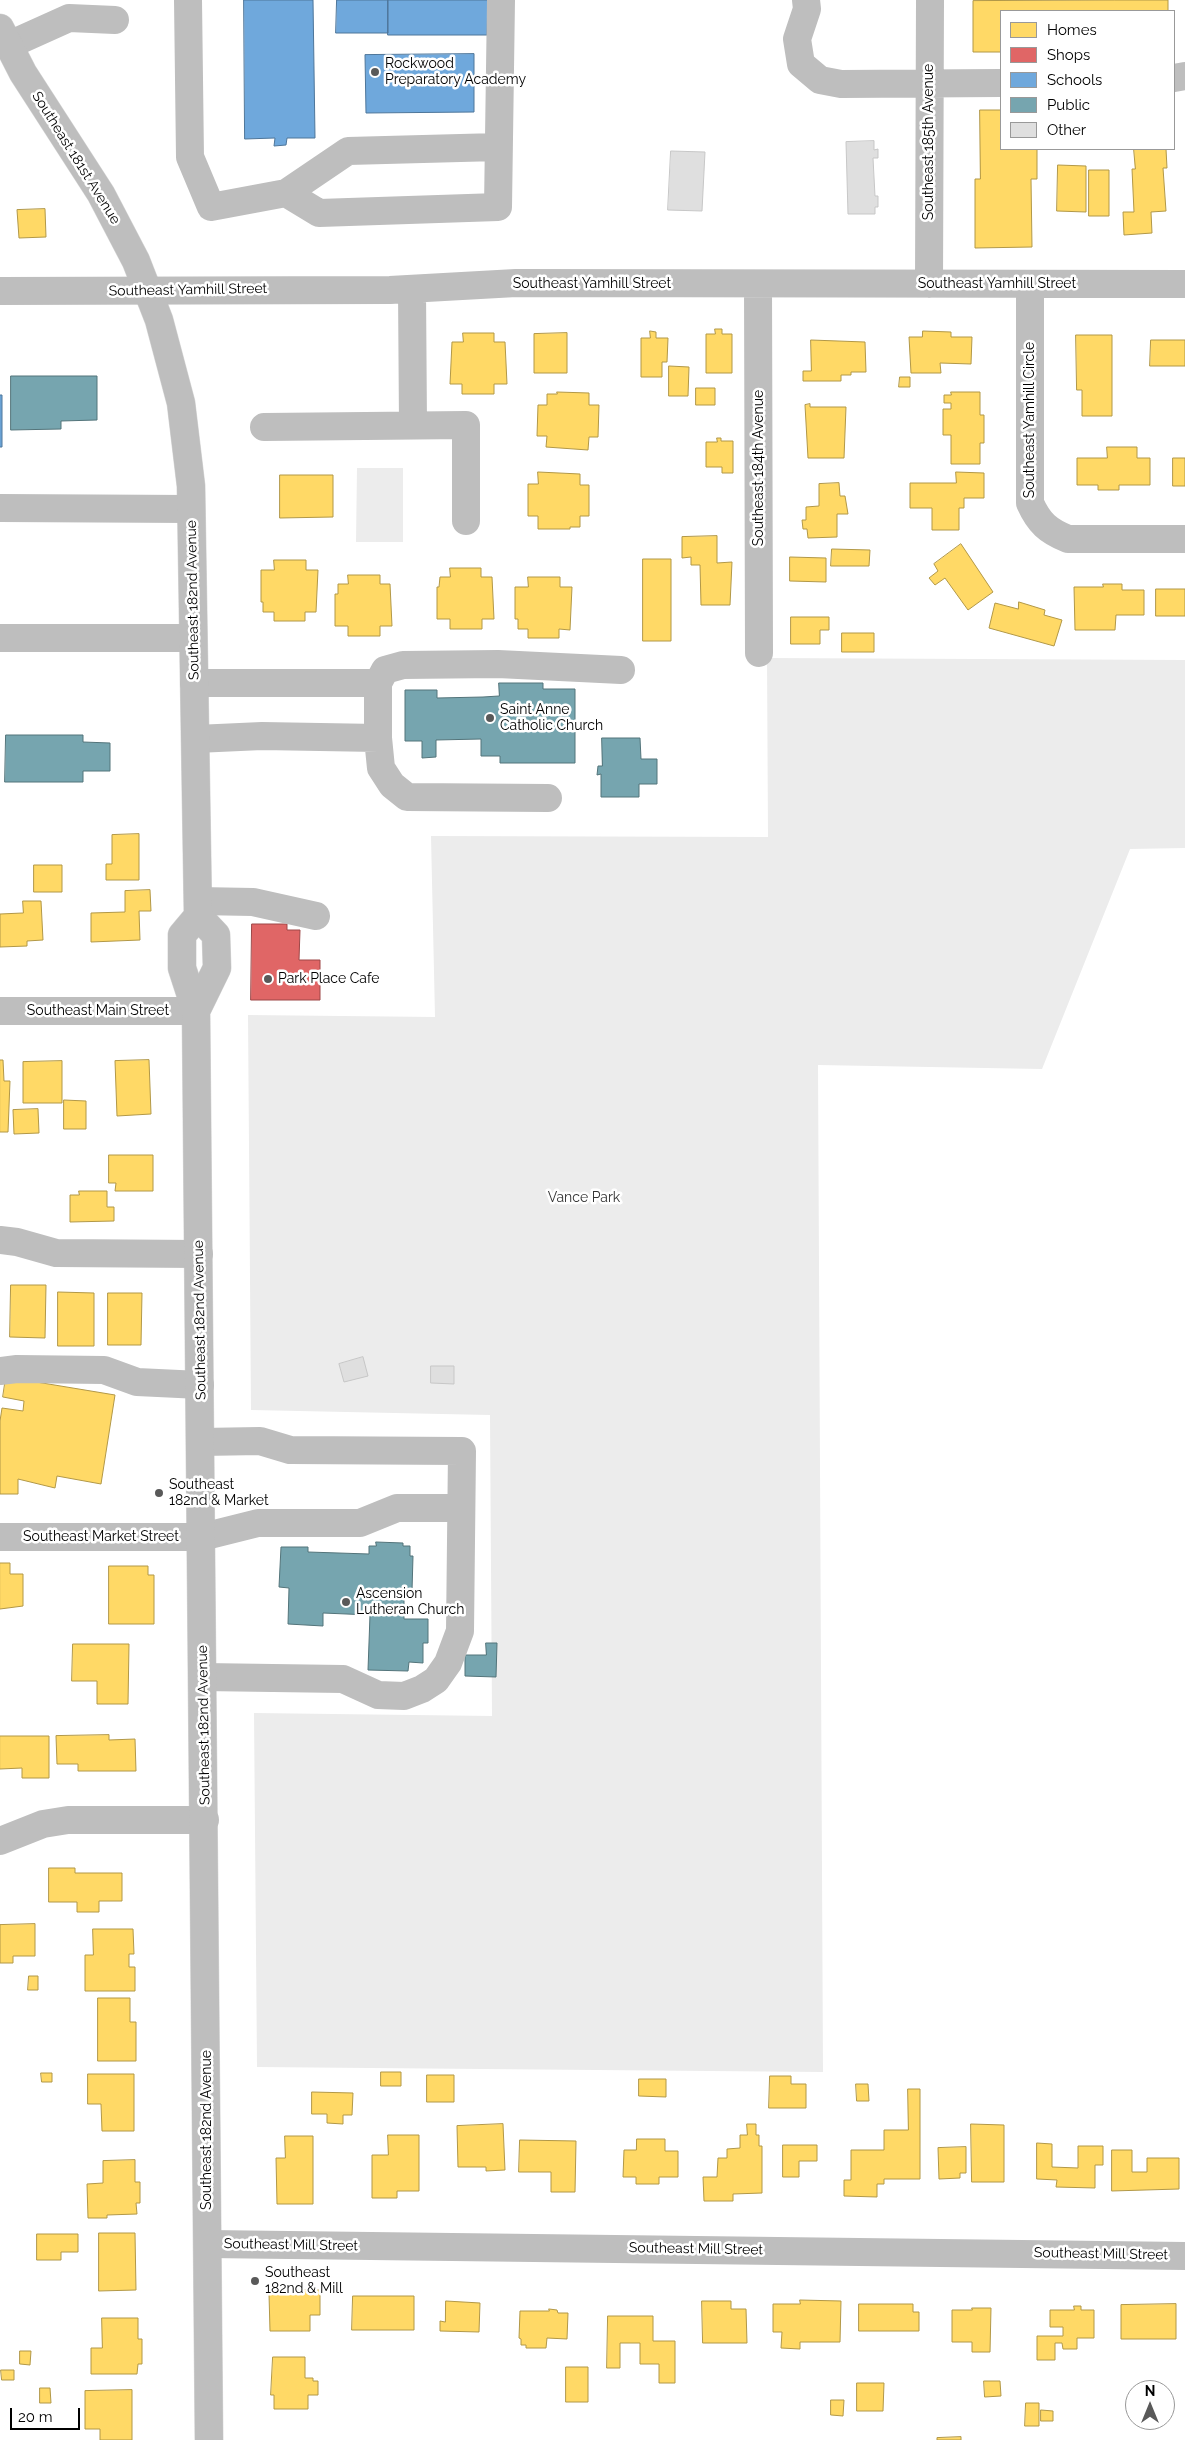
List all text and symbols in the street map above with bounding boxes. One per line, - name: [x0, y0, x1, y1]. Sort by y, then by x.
- legend: [1000, 10, 1175, 150]
- text: Homes: [1047, 21, 1097, 39]
- text: Shops: [1047, 46, 1090, 64]
- place label: Rockwood Preparatory Academy: [385, 56, 526, 88]
- street label: Southeast 185th Avenue: [921, 64, 937, 220]
- marker: Rockwood Preparatory Academy: [369, 66, 381, 78]
- text: Schools: [1047, 71, 1102, 89]
- street label: Southeast 181st Avenue: [28, 89, 124, 227]
- text: Public: [1047, 96, 1090, 114]
- text: Other: [1047, 121, 1086, 139]
- street label: Southeast Yamhill Street: [513, 276, 671, 292]
- street label: Southeast Yamhill Street: [918, 276, 1076, 292]
- street label: Southeast Yamhill Street: [109, 280, 267, 300]
- street label: Southeast Yamhill Circle: [1022, 342, 1038, 498]
- street label: Southeast 184th Avenue: [751, 390, 767, 546]
- street label: Southeast 182nd Avenue: [183, 520, 203, 680]
- place label: Saint Anne Catholic Church: [500, 702, 603, 734]
- marker: Saint Anne Catholic Church: [484, 712, 496, 724]
- place label: Park Place Cafe: [278, 971, 380, 987]
- marker: Park Place Cafe: [262, 973, 274, 985]
- street label: Southeast Main Street: [27, 1003, 169, 1019]
- park label: Vance Park: [548, 1190, 620, 1206]
- street label: Southeast 182nd Avenue: [190, 1240, 210, 1400]
- place label: Southeast 182nd & Market: [169, 1477, 269, 1510]
- marker: Southeast 182nd & Market: [153, 1487, 165, 1499]
- street label: Southeast Market Street: [23, 1529, 179, 1545]
- place label: Ascension Lutheran Church: [356, 1586, 464, 1618]
- marker: Ascension Lutheran Church: [340, 1596, 352, 1608]
- street label: Southeast 182nd Avenue: [194, 1645, 214, 1805]
- street label: Southeast 182nd Avenue: [199, 2050, 215, 2210]
- street label: Southeast Mill Street: [224, 2235, 358, 2255]
- street label: Southeast Mill Street: [629, 2239, 763, 2259]
- street label: Southeast Mill Street: [1034, 2244, 1168, 2264]
- place label: Southeast 182nd & Mill: [265, 2265, 343, 2298]
- marker: Southeast 182nd & Mill: [249, 2275, 261, 2287]
- north arrow: [1125, 2380, 1175, 2430]
- text: N: [1145, 2383, 1155, 2399]
- scale bar: [12, 2398, 82, 2430]
- text: 20 m: [18, 2408, 53, 2426]

